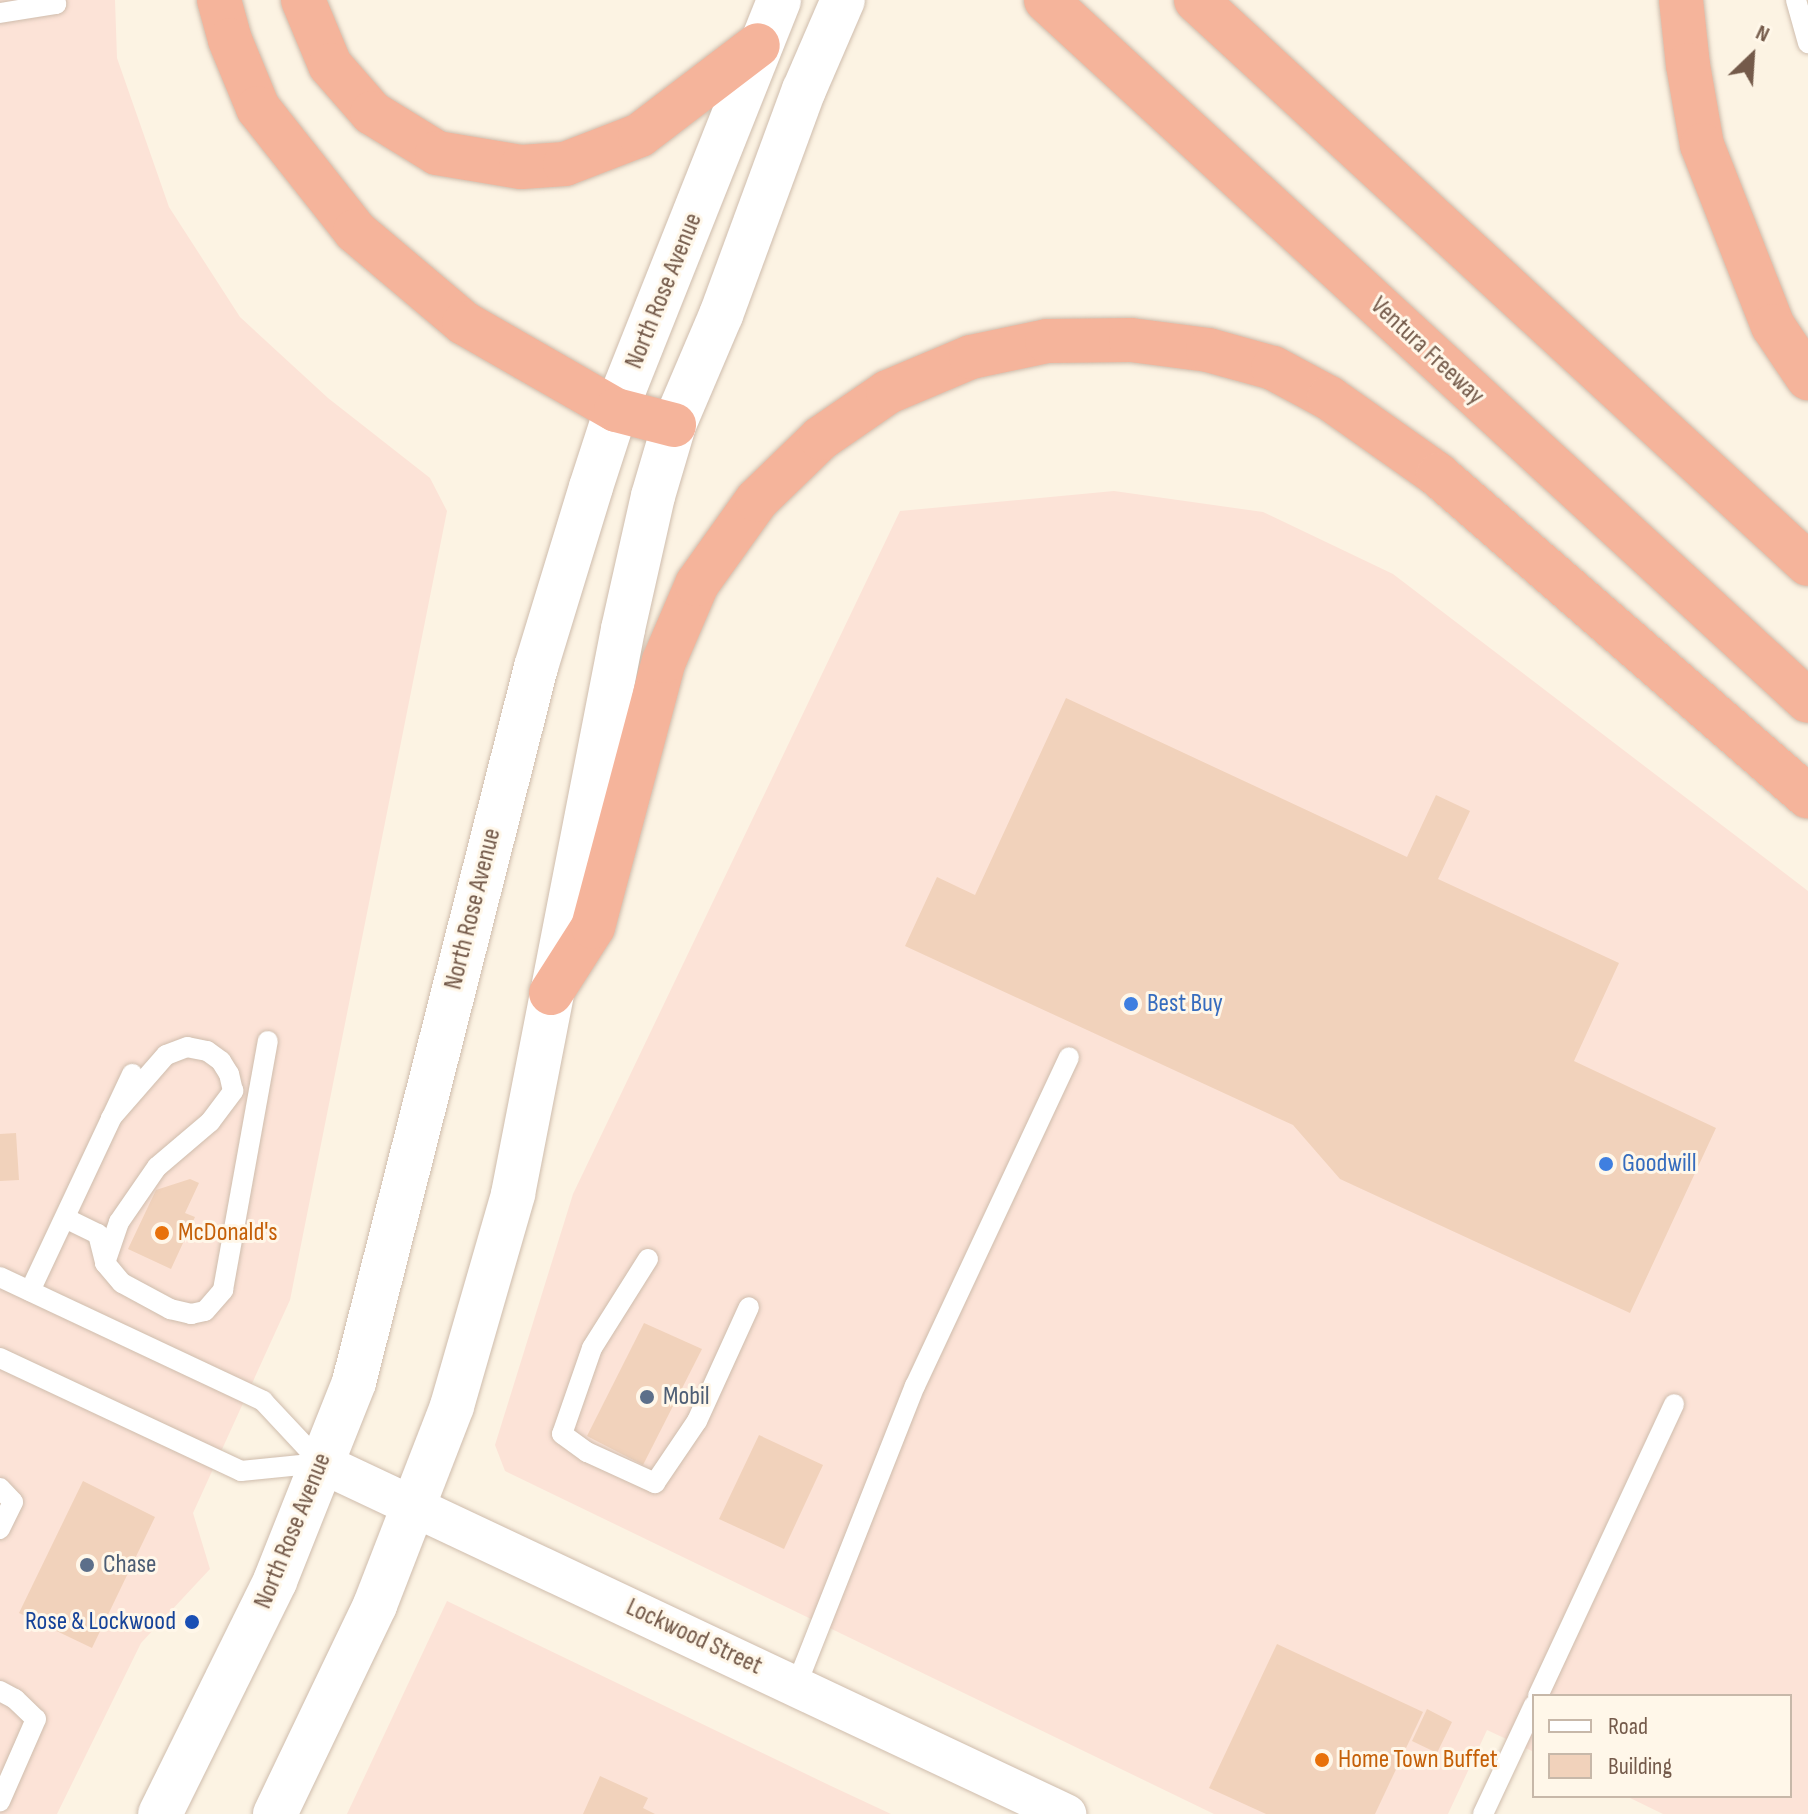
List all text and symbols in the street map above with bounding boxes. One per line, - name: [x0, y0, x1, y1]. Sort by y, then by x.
- north arrow: [1712, 16, 1792, 96]
- text: N: [1751, 19, 1773, 49]
- street label: North Rose Avenue: [619, 209, 709, 373]
- street label: Ventura Freeway: [1364, 290, 1490, 412]
- street label: North Rose Avenue: [438, 825, 508, 993]
- place label: Best Buy: [1147, 988, 1223, 1020]
- marker: Best Buy: [1122, 995, 1140, 1013]
- place label: Goodwill: [1622, 1148, 1697, 1180]
- marker: Goodwill: [1597, 1155, 1615, 1173]
- place label: McDonald's: [178, 1217, 278, 1249]
- marker: McDonald's: [153, 1224, 171, 1242]
- place label: Mobil: [663, 1381, 710, 1413]
- marker: Mobil: [638, 1388, 656, 1406]
- street label: North Rose Avenue: [248, 1449, 338, 1613]
- place label: Chase: [103, 1549, 157, 1581]
- marker: Chase: [78, 1556, 96, 1574]
- street label: Lockwood Street: [621, 1592, 767, 1682]
- place label: Rose & Lockwood: [25, 1606, 176, 1638]
- marker: Rose & Lockwood: [183, 1613, 201, 1631]
- legend: [1532, 1694, 1792, 1798]
- text: Road: [1608, 1712, 1648, 1741]
- place label: Home Town Buffet: [1338, 1744, 1498, 1776]
- marker: Home Town Buffet: [1313, 1751, 1331, 1769]
- text: Building: [1608, 1752, 1672, 1781]

